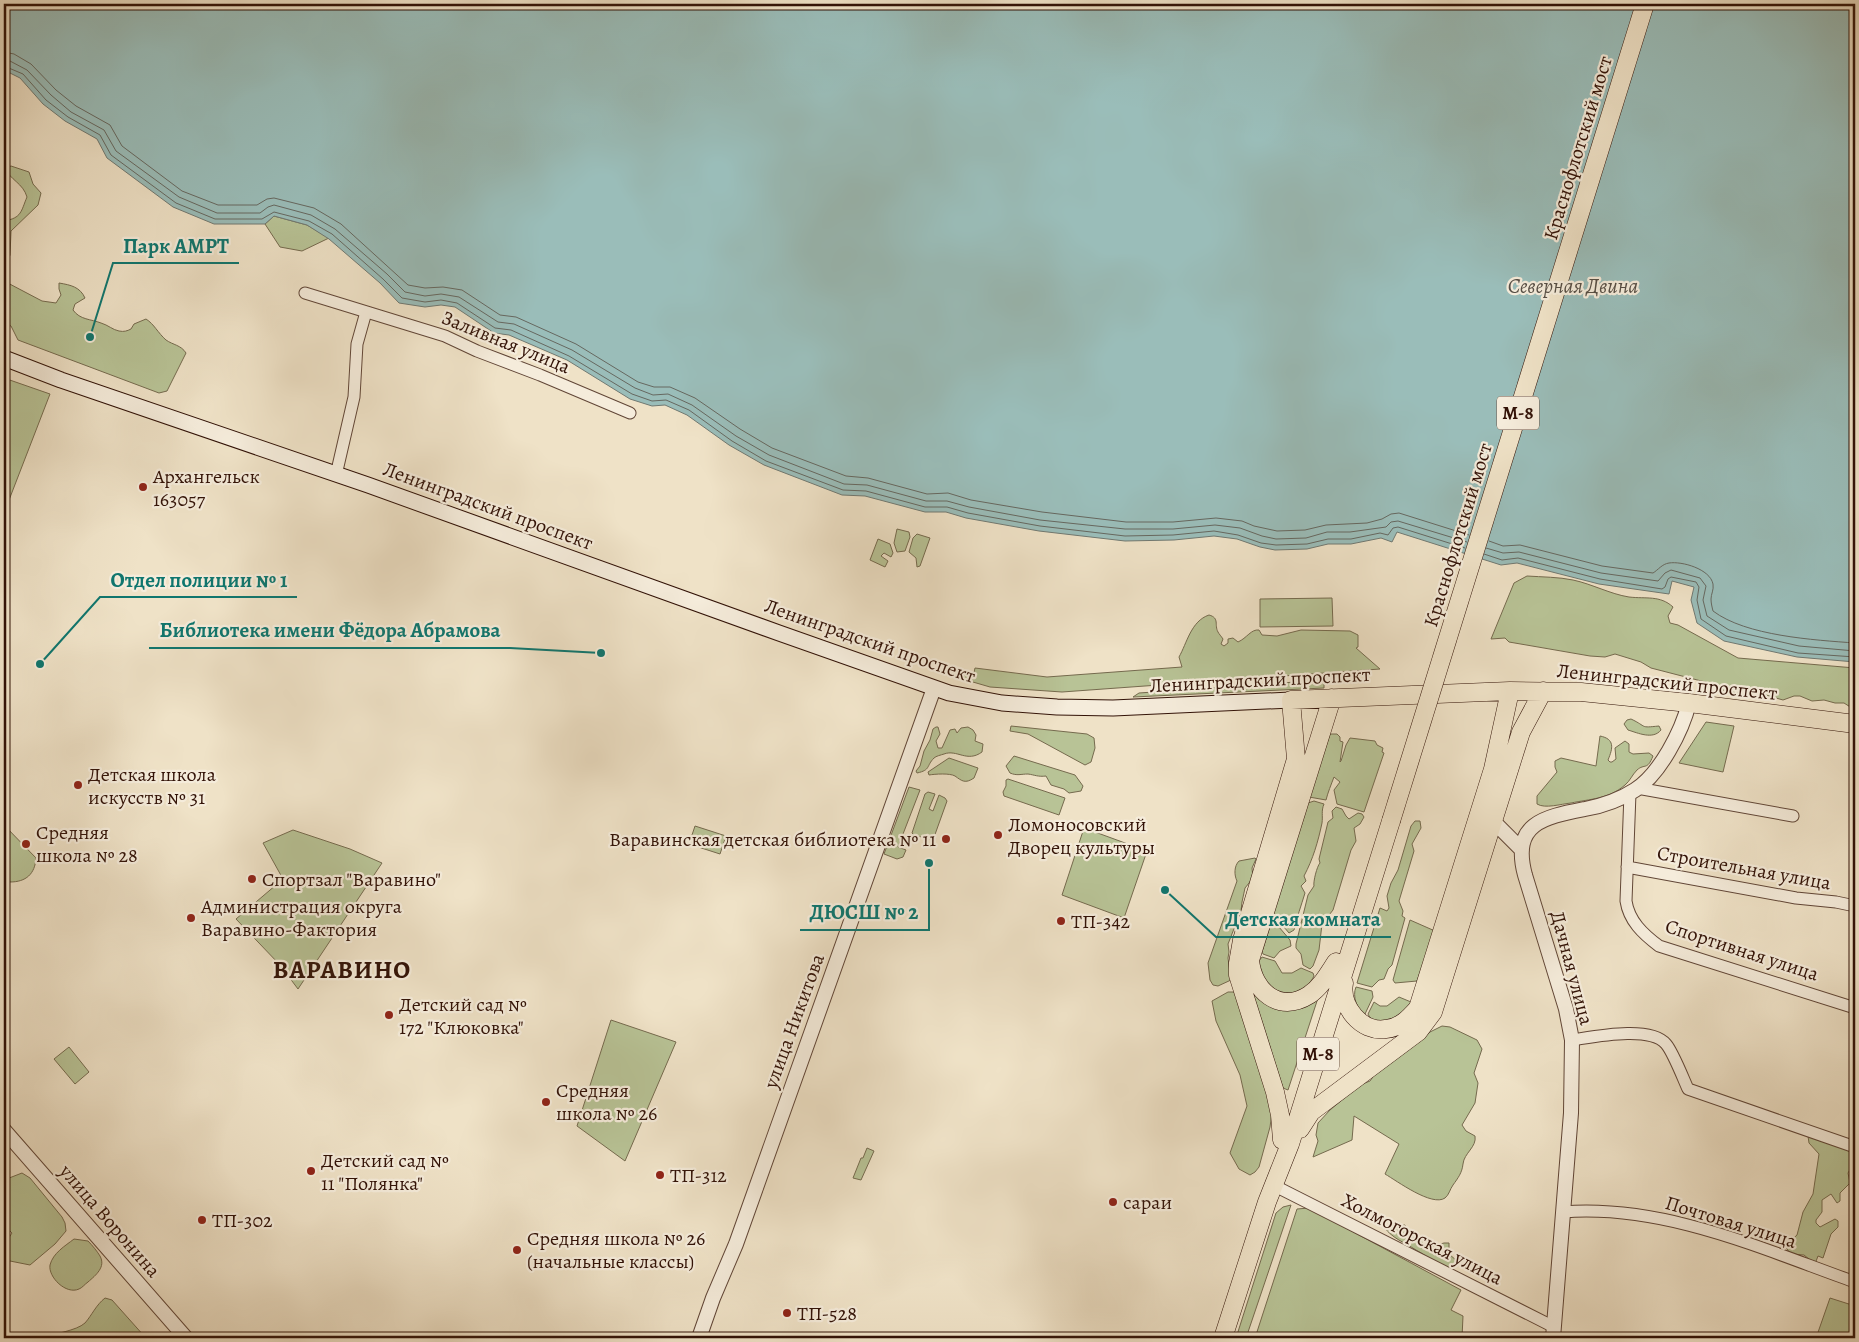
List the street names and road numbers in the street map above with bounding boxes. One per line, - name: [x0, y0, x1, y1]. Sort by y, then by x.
- street label: Краснофлотский мост: [1537, 53, 1619, 243]
- street label: Заливная улица: [438, 304, 575, 380]
- road number: М-8: [1497, 396, 1539, 429]
- street label: Краснофлотский мост: [1417, 440, 1499, 630]
- street label: Ленинградский проспект: [379, 455, 597, 557]
- street label: Ленинградский проспект: [761, 592, 979, 690]
- street label: Ленинградский проспект: [1555, 657, 1779, 707]
- street label: Ленинградский проспект: [1149, 661, 1371, 699]
- street label: Строительная улица: [1655, 839, 1834, 897]
- street label: Дачная улица: [1544, 908, 1600, 1029]
- street label: Спортивная улица: [1662, 912, 1823, 988]
- street label: улица Никитова: [757, 949, 831, 1093]
- road number: М-8: [1297, 1038, 1339, 1070]
- street label: улица Воронина: [53, 1158, 167, 1284]
- street label: Холмогорская улица: [1337, 1187, 1508, 1292]
- street label: Почтовая улица: [1662, 1189, 1801, 1255]

